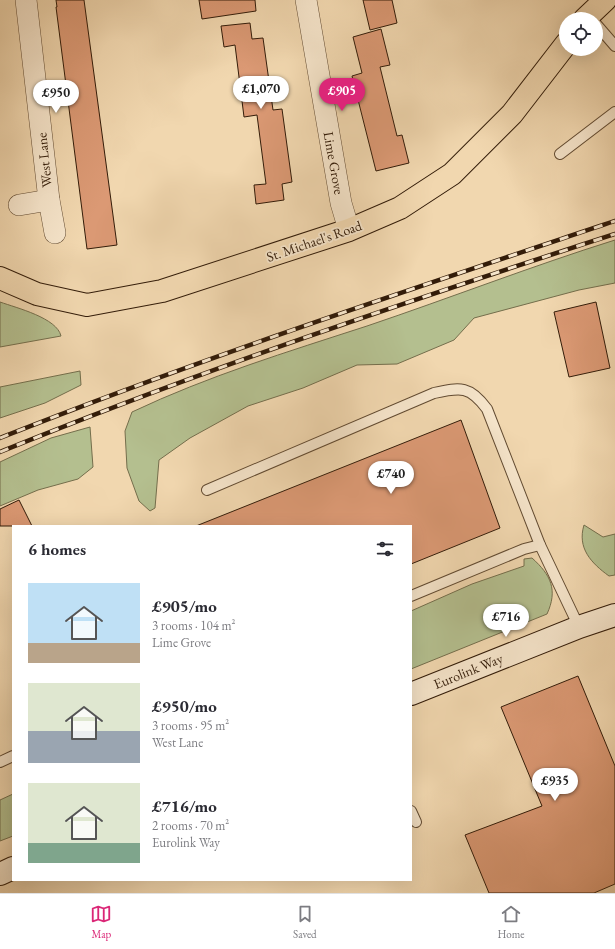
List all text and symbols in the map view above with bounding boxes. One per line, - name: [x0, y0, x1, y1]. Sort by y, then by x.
- map controls: [559, 12, 603, 56]
- button: locate: [559, 12, 603, 56]
- pin: £1,070: [228, 76, 294, 110]
- pin: £905: [318, 78, 366, 112]
- pin: £950: [32, 80, 80, 114]
- text: £1,070: [242, 80, 280, 97]
- text: £905: [328, 82, 356, 99]
- text: £950: [42, 84, 70, 101]
- street label: Lime Grove: [320, 130, 348, 196]
- street label: West Lane: [32, 131, 56, 188]
- street label: St. Michael's Road: [264, 216, 365, 266]
- pin: £740: [367, 461, 415, 495]
- text: £740: [377, 465, 405, 482]
- text: 6 homes: [28, 538, 86, 560]
- icon: filters: [374, 538, 396, 560]
- text: £905/mo: [152, 595, 217, 617]
- icon: home: [60, 599, 108, 647]
- pin: £716: [482, 604, 530, 638]
- text: £716: [492, 608, 520, 625]
- text: 3 rooms · 104 m²: [152, 617, 236, 634]
- text: Lime Grove: [152, 634, 211, 651]
- street label: Eurolink Way: [431, 649, 506, 693]
- text: £950/mo: [152, 695, 217, 717]
- icon: home: [60, 699, 108, 747]
- text: 3 rooms · 95 m²: [152, 717, 229, 734]
- text: West Lane: [152, 734, 203, 751]
- pin: £935: [531, 768, 579, 802]
- text: £935: [541, 772, 569, 789]
- text: £716/mo: [152, 795, 217, 817]
- icon: home: [60, 799, 108, 847]
- text: 2 rooms · 70 m²: [152, 817, 229, 834]
- text: Eurolink Way: [152, 834, 220, 851]
- tab: Map: [90, 903, 112, 941]
- tab: Saved: [293, 903, 317, 941]
- tab: Home: [497, 903, 525, 941]

